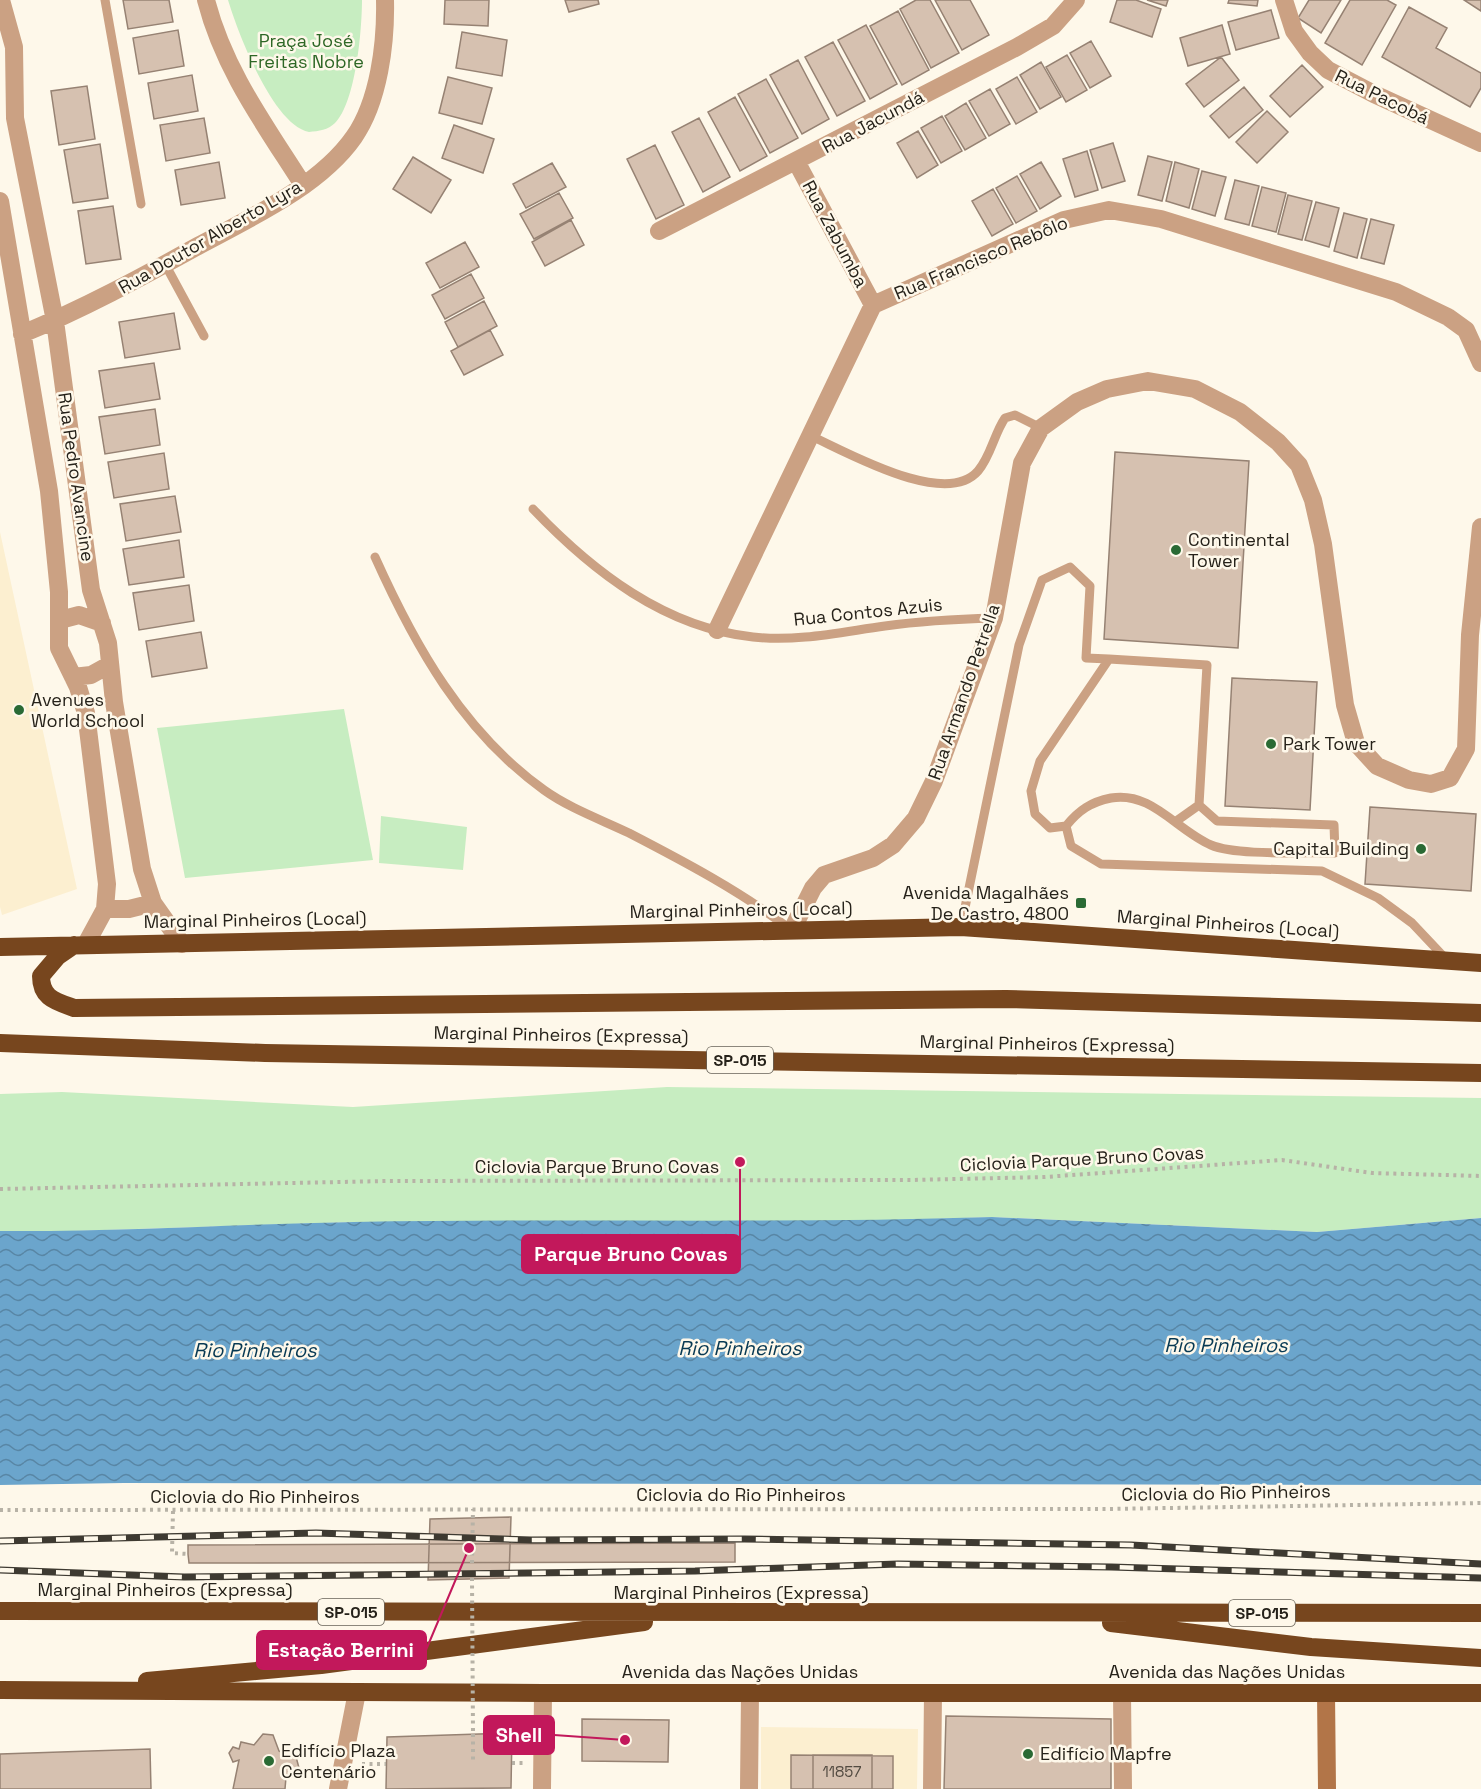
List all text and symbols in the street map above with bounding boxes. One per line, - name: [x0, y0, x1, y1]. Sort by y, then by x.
- park label: Praça José Freitas Nobre: [248, 29, 364, 73]
- street label: Rua Pacobá: [1331, 64, 1433, 129]
- street label: Rua Jacundá: [818, 85, 928, 158]
- street label: Rua Doutor Alberto Lyra: [114, 175, 305, 298]
- street label: Rua Zabumba: [798, 176, 873, 291]
- street label: Rua Francisco Rebôlo: [891, 211, 1071, 305]
- street label: Rua Pedro Avancine: [53, 391, 100, 563]
- place label: Continental Tower: [1188, 528, 1290, 572]
- marker: Continental Tower: [1169, 543, 1183, 557]
- street label: Rua Contos Azuis: [792, 592, 943, 631]
- street label: Rua Armando Petrella: [923, 601, 1004, 783]
- place label: Avenues World School: [31, 688, 145, 732]
- marker: Avenues World School: [12, 703, 26, 717]
- place label: Park Tower: [1283, 732, 1376, 755]
- marker: Park Tower: [1264, 737, 1278, 751]
- place label: Capital Building: [1273, 837, 1409, 860]
- marker: Capital Building: [1414, 842, 1428, 856]
- place label: Avenida Magalhães De Castro, 4800: [903, 881, 1069, 925]
- street label: Marginal Pinheiros (Local): [629, 896, 853, 923]
- marker: Avenida Magalhães De Castro, 4800: [1074, 896, 1088, 910]
- street label: Marginal Pinheiros (Local): [1116, 904, 1340, 943]
- street label: Marginal Pinheiros (Local): [143, 906, 367, 933]
- street label: Marginal Pinheiros (Expressa): [433, 1021, 689, 1048]
- street label: Marginal Pinheiros (Expressa): [919, 1030, 1175, 1057]
- road number: SP-015: [707, 1047, 773, 1073]
- street label: Ciclovia Parque Bruno Covas: [959, 1141, 1205, 1176]
- street label: Ciclovia Parque Bruno Covas: [475, 1155, 719, 1178]
- callout: Parque Bruno Covas: [522, 1235, 740, 1273]
- text: Parque Bruno Covas: [534, 1241, 728, 1267]
- water label: Rio Pinheiros: [1164, 1332, 1289, 1358]
- water label: Rio Pinheiros: [678, 1335, 803, 1361]
- water label: Rio Pinheiros: [193, 1337, 318, 1363]
- street label: Ciclovia do Rio Pinheiros: [1121, 1479, 1331, 1506]
- street label: Ciclovia do Rio Pinheiros: [636, 1483, 846, 1506]
- street label: Ciclovia do Rio Pinheiros: [150, 1485, 360, 1508]
- street label: Marginal Pinheiros (Expressa): [37, 1578, 293, 1601]
- street label: Marginal Pinheiros (Expressa): [613, 1581, 869, 1604]
- road number: SP-015: [318, 1599, 384, 1625]
- road number: SP-015: [1229, 1600, 1295, 1626]
- callout: Estação Berrini: [257, 1631, 426, 1669]
- text: Estação Berrini: [268, 1637, 414, 1663]
- street label: Avenida das Nações Unidas: [622, 1660, 858, 1683]
- street label: Avenida das Nações Unidas: [1109, 1660, 1345, 1683]
- callout: Shell: [484, 1716, 554, 1754]
- text: Shell: [496, 1722, 542, 1748]
- place label: Edifício Plaza Centenário: [281, 1739, 396, 1783]
- place label: Edifício Mapfre: [1040, 1742, 1172, 1765]
- marker: Edifício Mapfre: [1021, 1747, 1035, 1761]
- marker: Edifício Plaza Centenário: [262, 1754, 276, 1768]
- house number: 11857: [822, 1762, 862, 1781]

